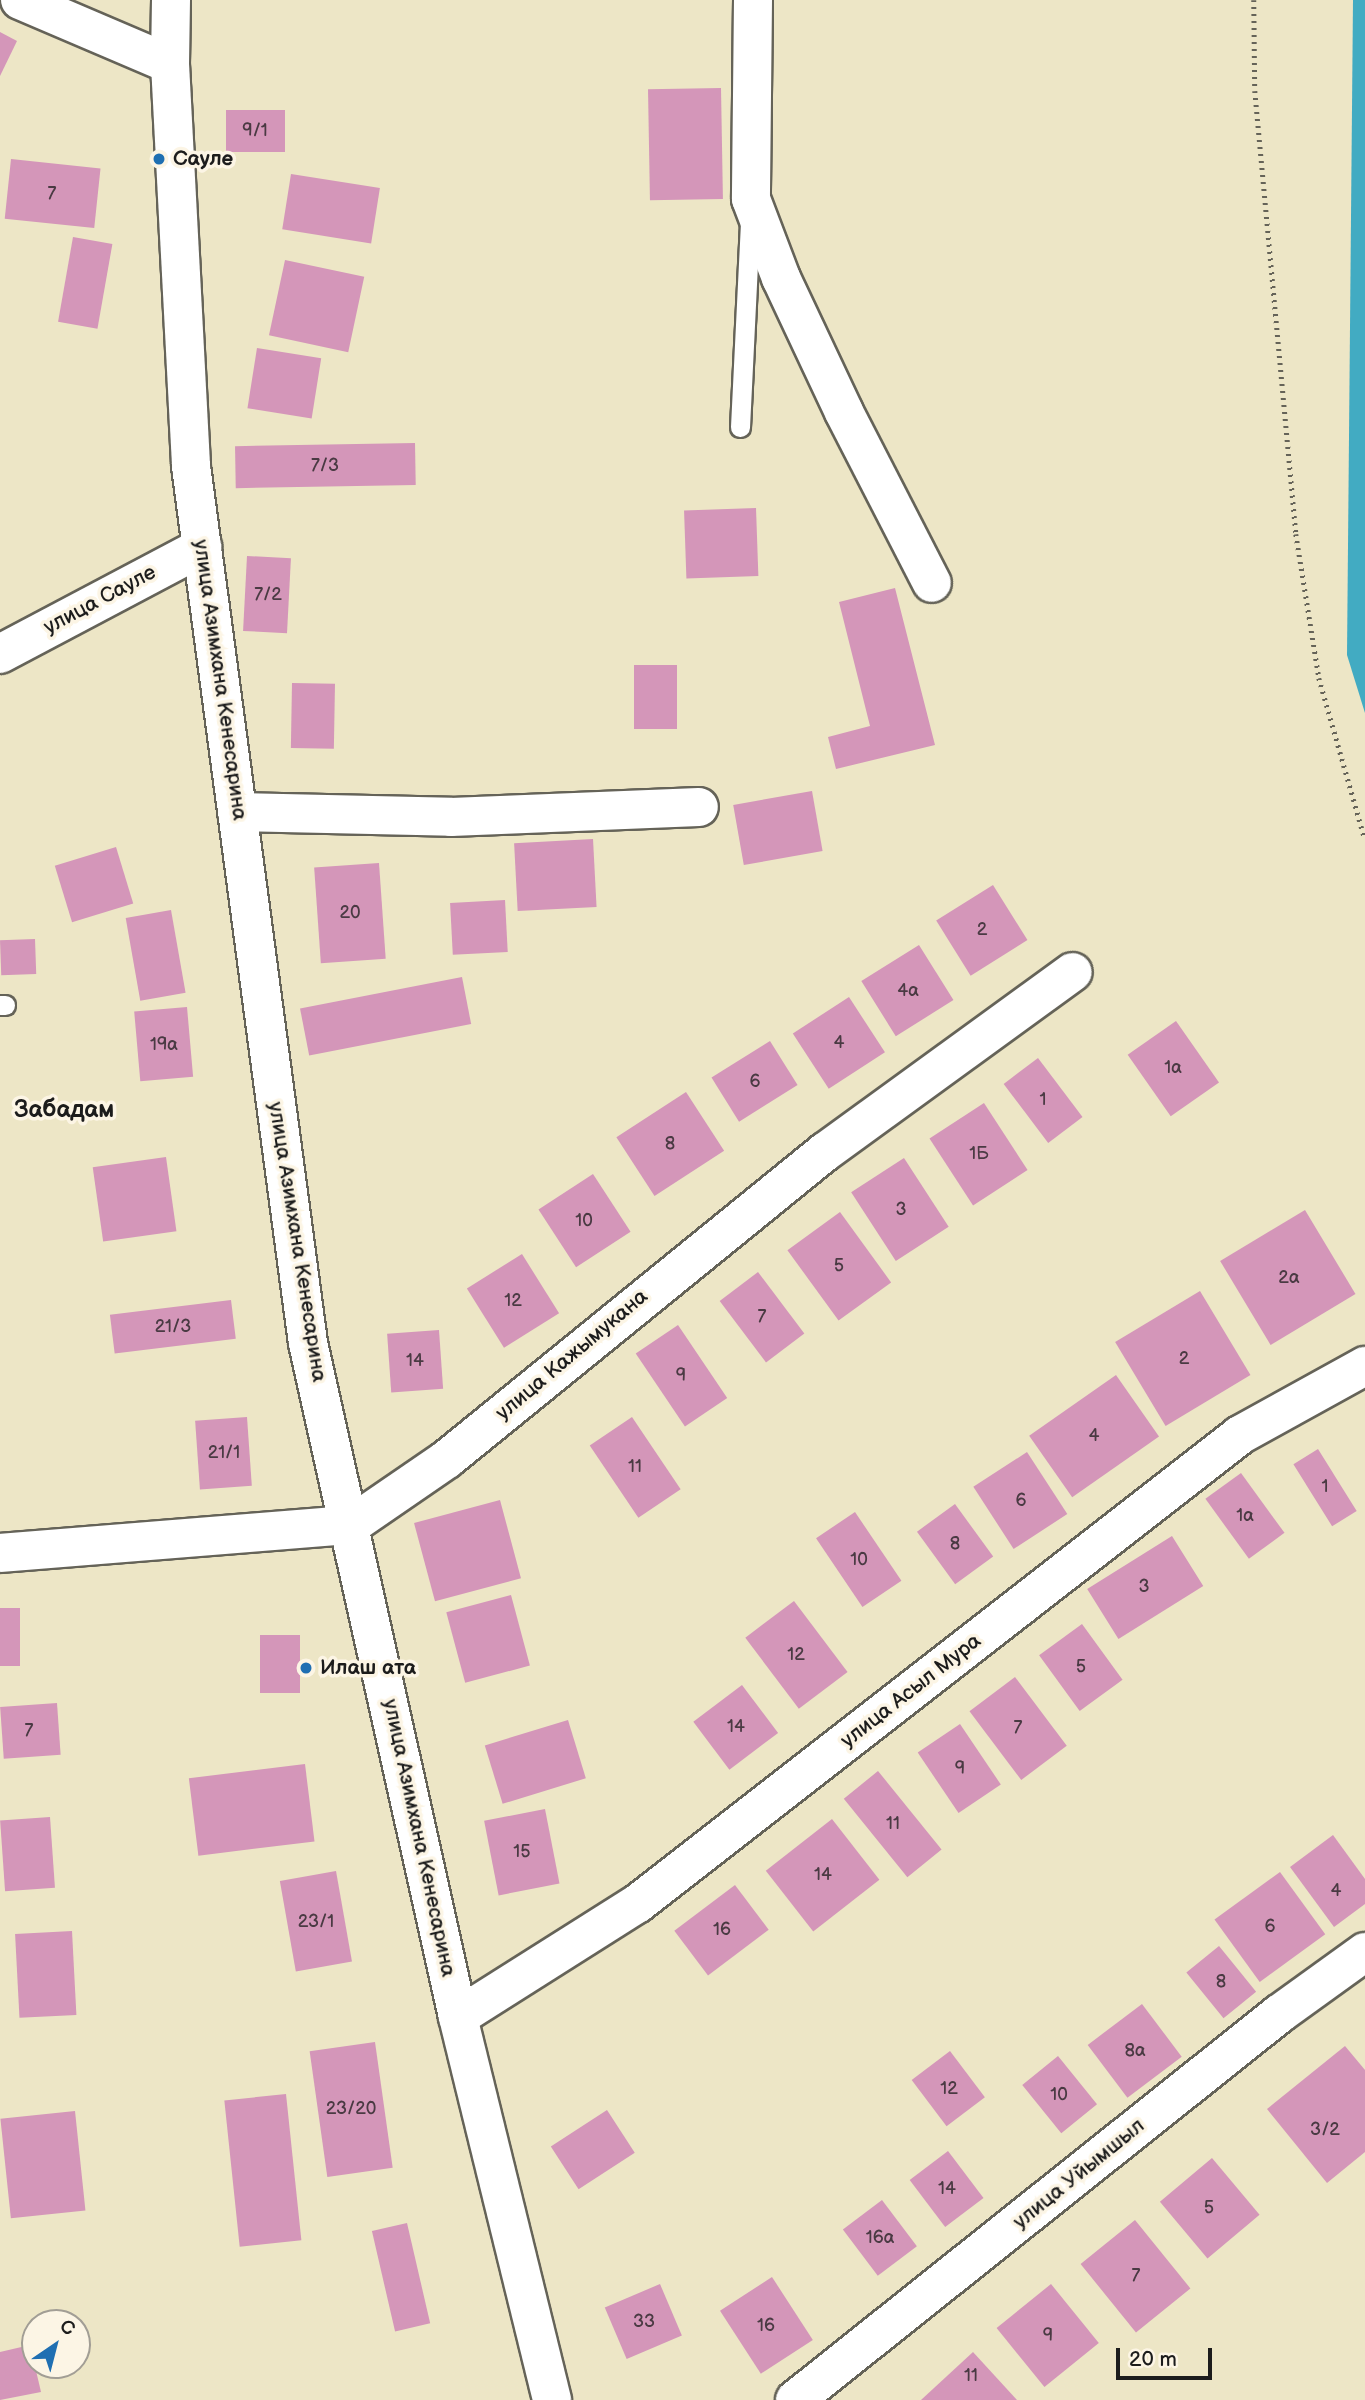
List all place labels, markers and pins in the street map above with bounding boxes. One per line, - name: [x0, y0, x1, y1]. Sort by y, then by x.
- place label: Сауле: [173, 146, 233, 172]
- marker: Сауле: [151, 151, 167, 167]
- place label: Илаш ата: [320, 1655, 416, 1681]
- marker: Илаш ата: [298, 1660, 314, 1676]

